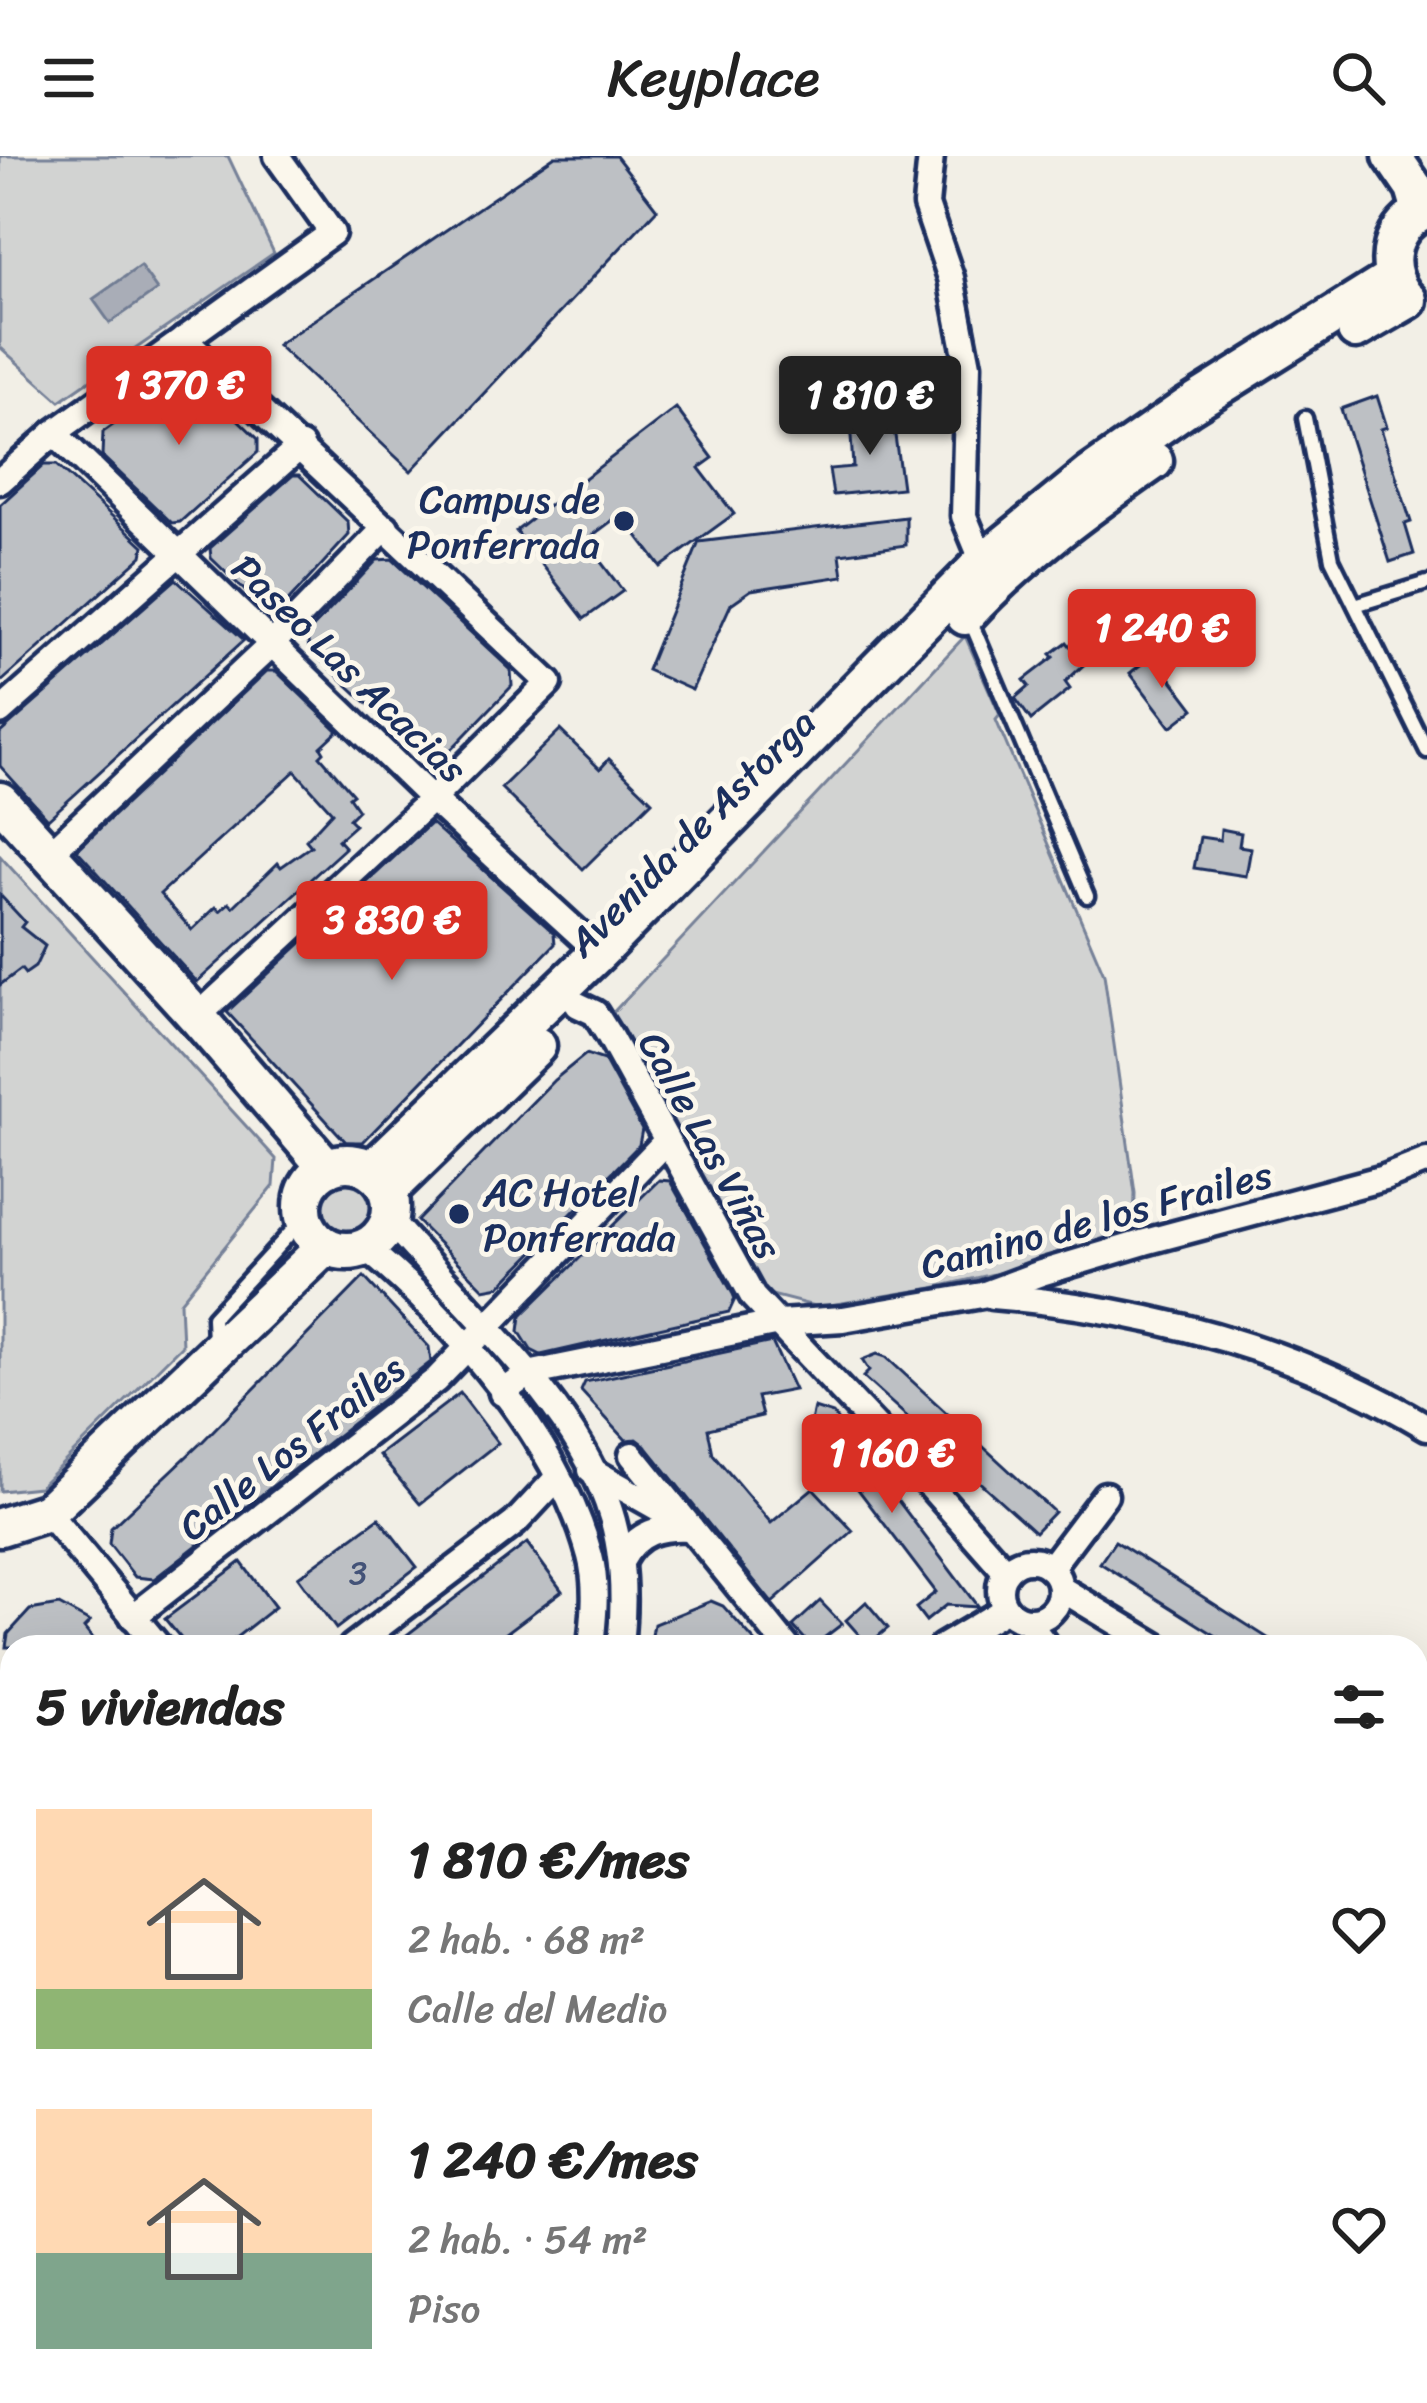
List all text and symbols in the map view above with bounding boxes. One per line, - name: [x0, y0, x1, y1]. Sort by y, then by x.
- text: Keyplace: [607, 30, 820, 126]
- icon: menu: [36, 45, 102, 111]
- icon: search: [1325, 45, 1391, 111]
- pin: 1 370 €: [68, 346, 290, 448]
- text: 1 370 €: [113, 350, 245, 419]
- pin: 1 810 €: [759, 356, 981, 458]
- text: 1 810 €: [806, 360, 934, 429]
- place label: Campus de Ponferrada: [407, 465, 600, 579]
- marker: Campus de Ponferrada: [611, 508, 637, 534]
- street label: Paseo Las Acacias: [215, 536, 485, 800]
- pin: 1 240 €: [1051, 589, 1273, 691]
- text: 1 240 €: [1095, 593, 1229, 662]
- street label: Avenida de Astorga: [549, 691, 833, 974]
- pin: 3 830 €: [281, 881, 503, 983]
- text: 3 830 €: [323, 885, 461, 954]
- street label: Calle Las Viñas: [619, 1018, 802, 1273]
- street label: Camino de los Frailes: [913, 1139, 1280, 1300]
- place label: AC Hotel Ponferrada: [482, 1158, 676, 1272]
- marker: AC Hotel Ponferrada: [446, 1201, 472, 1227]
- street label: Calle Los Frailes: [162, 1336, 420, 1559]
- pin: 1 160 €: [781, 1414, 1003, 1516]
- text: 1 160 €: [829, 1418, 955, 1487]
- house number: 3: [349, 1544, 367, 1602]
- text: 5 viviendas: [36, 1662, 284, 1752]
- icon: filters: [1326, 1674, 1392, 1740]
- text: 1 810 €/mes: [408, 1815, 689, 1905]
- icon: home: [132, 1857, 276, 2001]
- icon: heart: [1326, 1896, 1392, 1962]
- text: 2 hab. · 68 m²: [408, 1905, 645, 1974]
- text: Calle del Medio: [408, 1974, 667, 2043]
- text: 1 240 €/mes: [408, 2115, 698, 2205]
- icon: home: [132, 2157, 276, 2301]
- icon: heart: [1326, 2196, 1392, 2262]
- text: 2 hab. · 54 m²: [408, 2205, 648, 2274]
- text: Piso: [408, 2274, 480, 2343]

